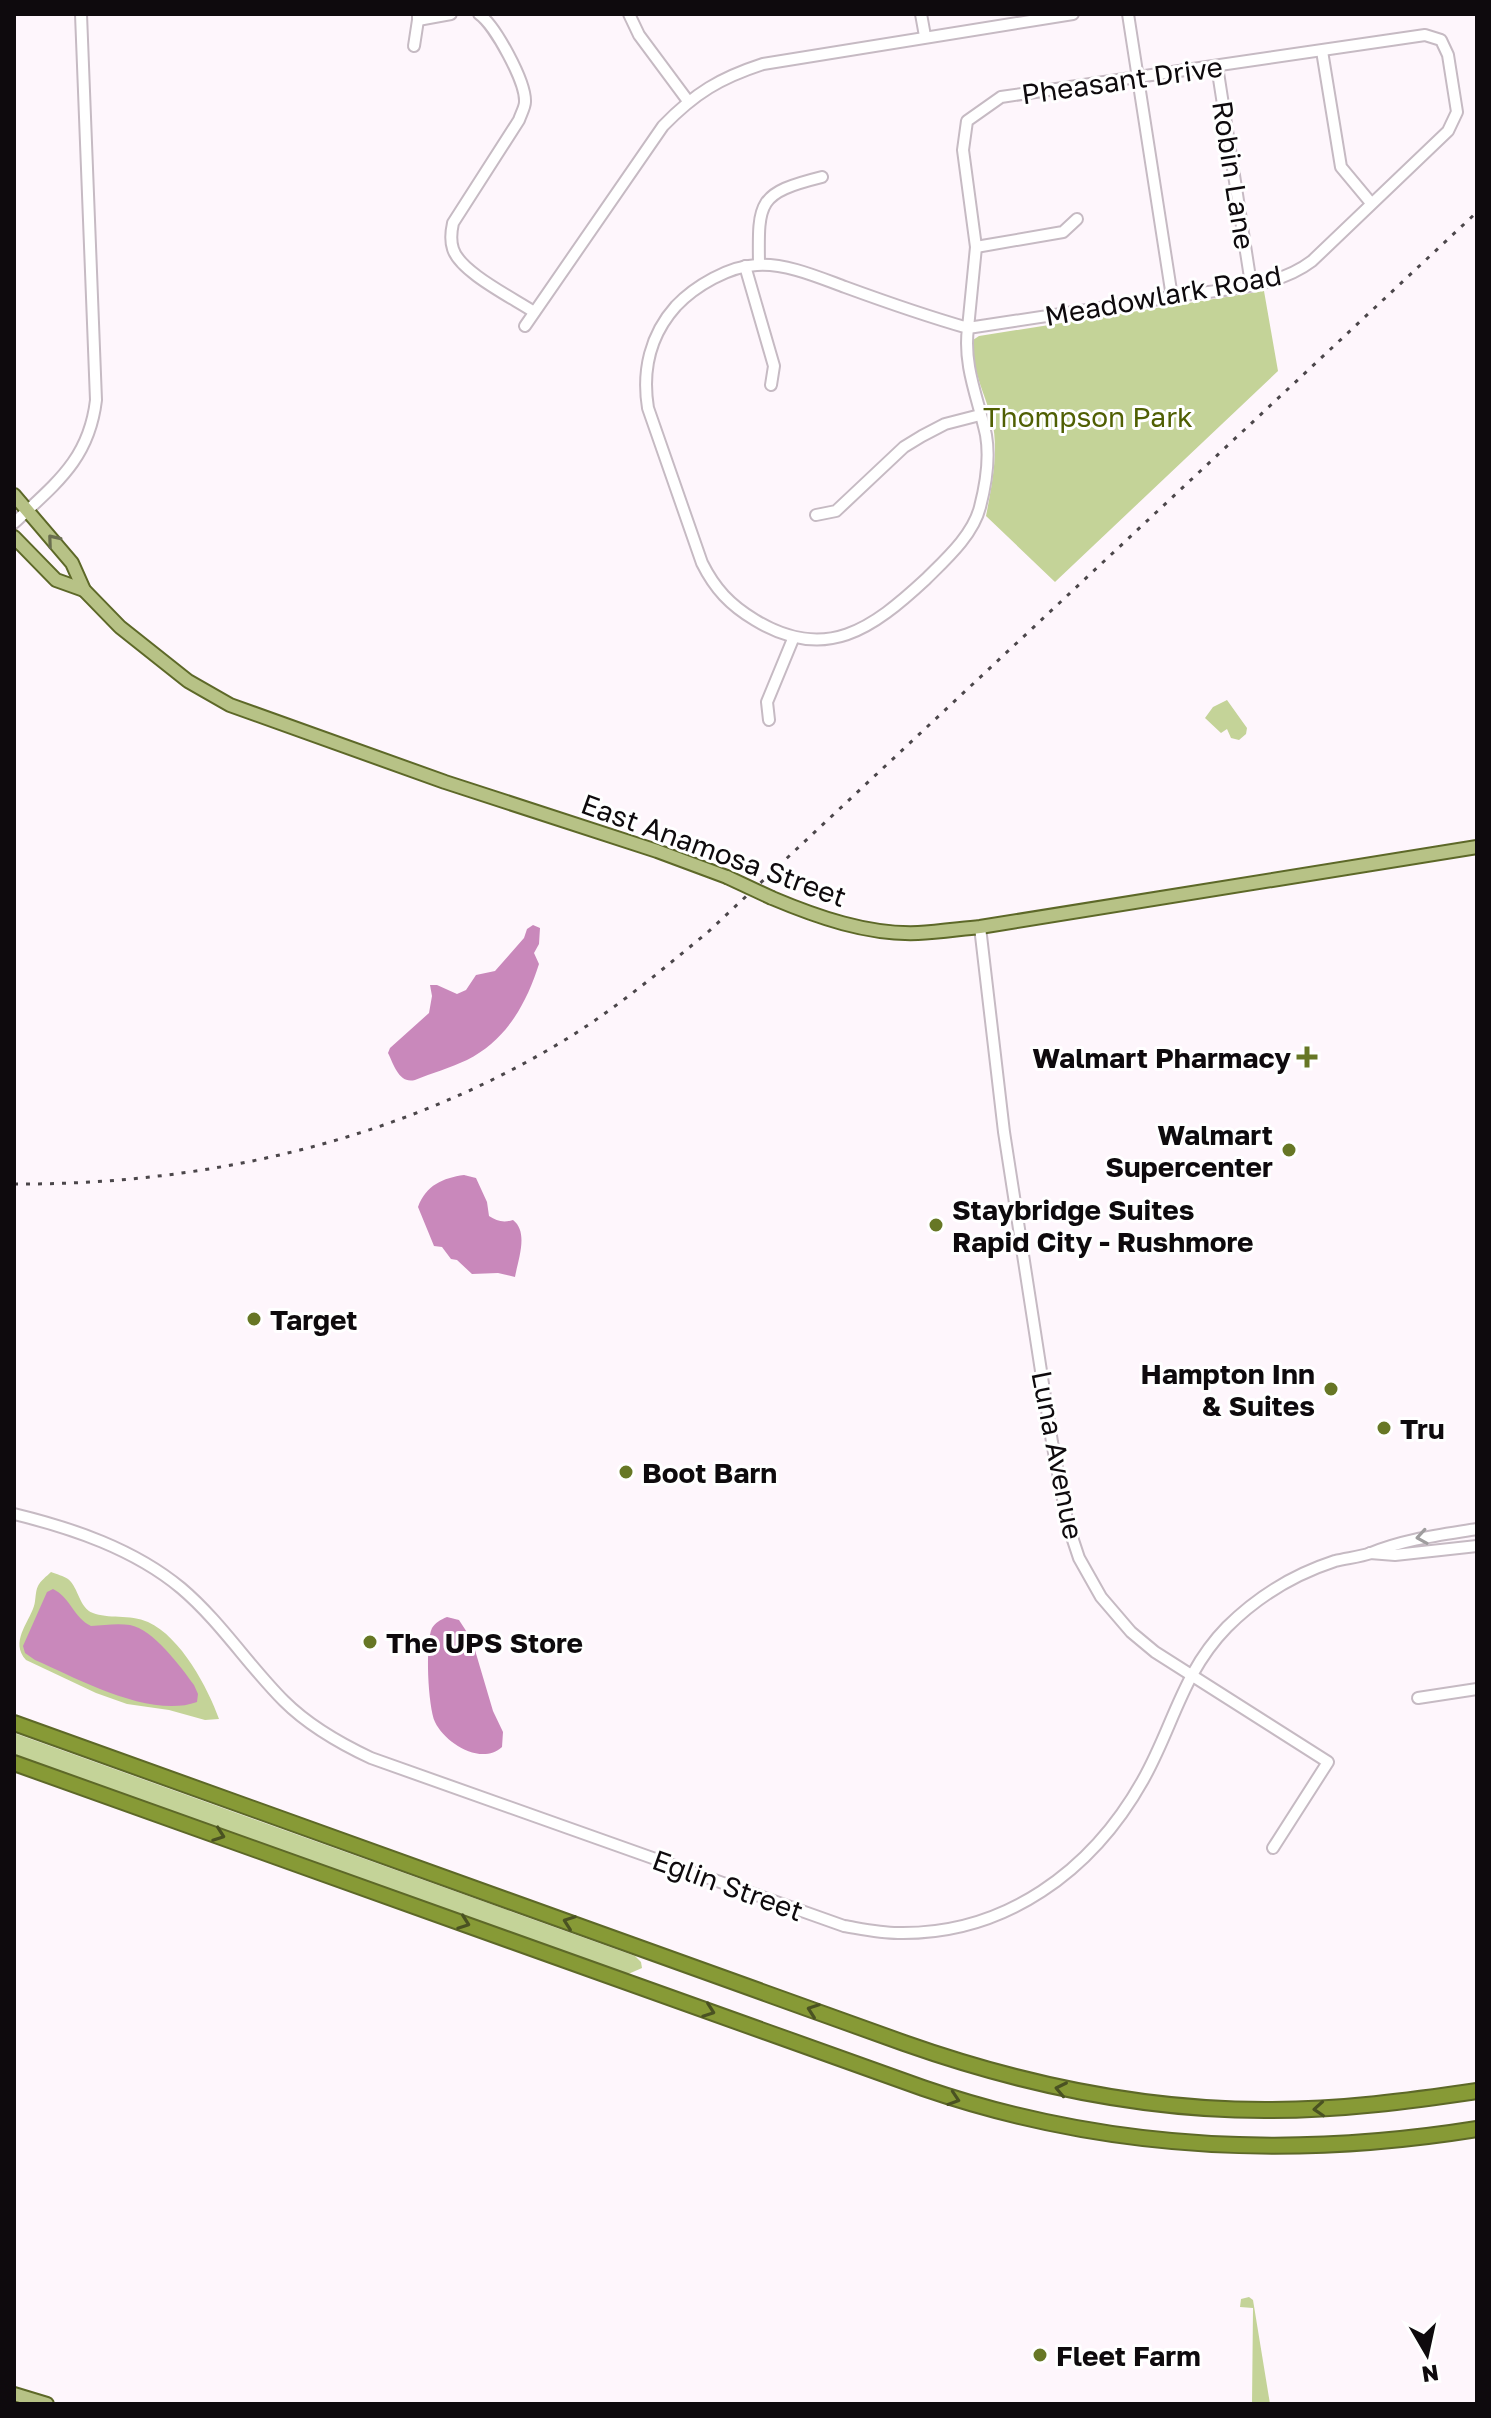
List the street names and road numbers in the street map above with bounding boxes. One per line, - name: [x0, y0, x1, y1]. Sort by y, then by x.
- street label: Pheasant Drive: [1019, 50, 1225, 110]
- street label: Robin Lane: [1206, 98, 1262, 252]
- street label: Meadowlark Road: [1042, 258, 1284, 332]
- street label: East Anamosa Street: [577, 787, 851, 913]
- street label: Luna Avenue: [1025, 1368, 1091, 1542]
- street label: Eglin Street: [648, 1843, 808, 1927]

